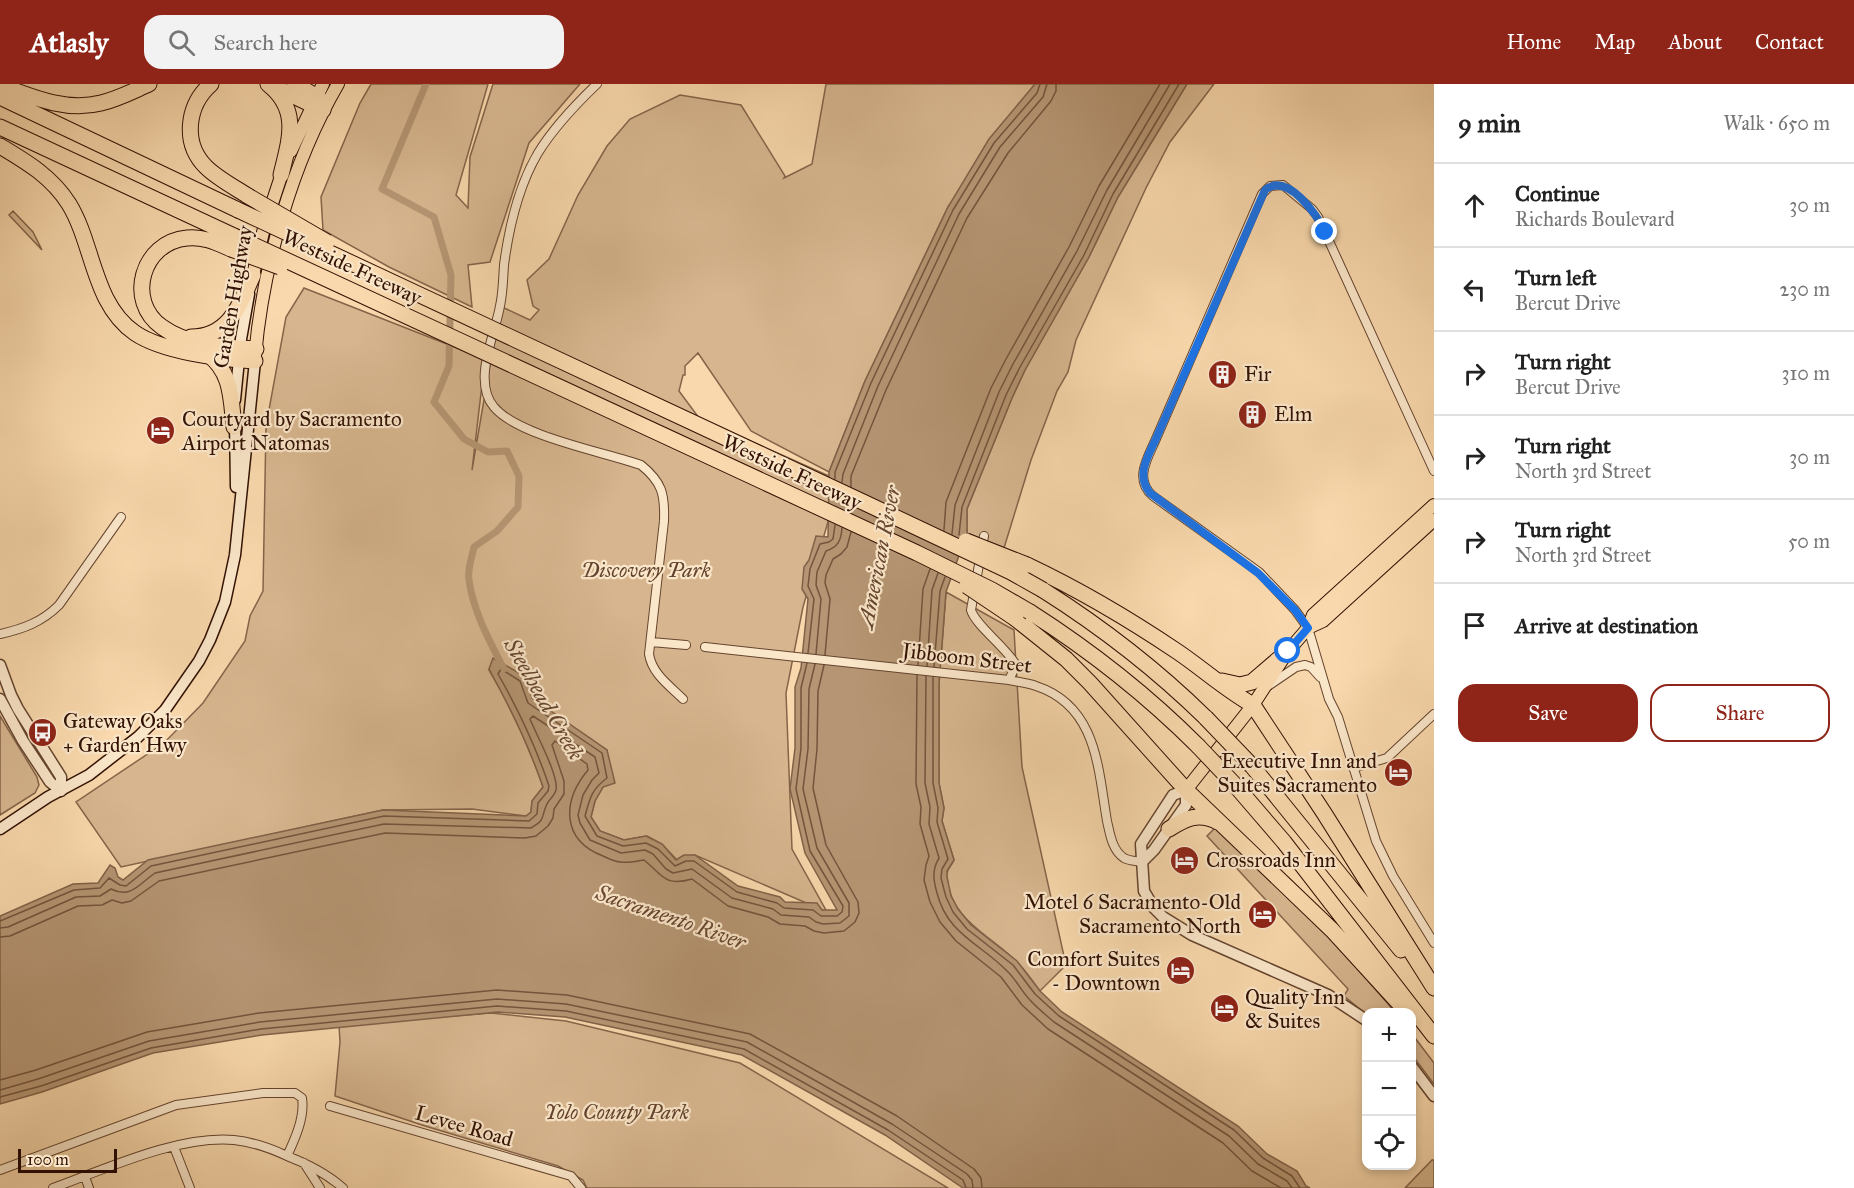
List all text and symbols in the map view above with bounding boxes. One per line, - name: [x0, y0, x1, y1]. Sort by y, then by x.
- search box: [144, 15, 564, 69]
- text: Atlasly: [30, 25, 108, 60]
- icon: search: [165, 26, 198, 59]
- text: Search here: [213, 29, 317, 56]
- text: Home: [1506, 29, 1561, 55]
- text: Map: [1594, 29, 1635, 55]
- text: About: [1668, 29, 1722, 55]
- text: Contact: [1755, 29, 1824, 55]
- text: 9 min: [1458, 107, 1521, 139]
- text: Walk · 650 m: [1724, 111, 1830, 135]
- text: Continue: [1515, 180, 1600, 207]
- icon: ahead: [1458, 189, 1491, 222]
- text: 30 m: [1789, 193, 1830, 217]
- text: Richards Boulevard: [1515, 207, 1675, 231]
- route end: [1311, 218, 1337, 244]
- street label: Garden Highway: [208, 222, 259, 370]
- street label: Westside Freeway: [278, 223, 427, 311]
- text: Turn left: [1515, 264, 1597, 291]
- icon: left: [1458, 273, 1491, 306]
- text: 230 m: [1779, 277, 1830, 301]
- text: Bercut Drive: [1515, 291, 1621, 315]
- text: Turn right: [1515, 348, 1611, 375]
- icon: right: [1458, 357, 1491, 390]
- building icon: Fir: [1207, 358, 1239, 390]
- place label: Fir: [1244, 361, 1272, 387]
- text: 310 m: [1781, 361, 1830, 385]
- text: Bercut Drive: [1515, 375, 1621, 399]
- building icon: Elm: [1237, 398, 1269, 430]
- place label: Elm: [1274, 401, 1313, 427]
- place label: Courtyard by Sacramento Airport Natomas: [181, 406, 402, 456]
- hotel icon: Courtyard by Sacramento Airport Natomas: [145, 415, 177, 447]
- street label: Westside Freeway: [718, 428, 867, 516]
- text: Turn right: [1515, 432, 1611, 459]
- icon: right: [1458, 441, 1491, 474]
- text: 30 m: [1789, 445, 1830, 469]
- text: North 3rd Street: [1515, 459, 1651, 483]
- water label: American River: [852, 481, 906, 633]
- text: Turn right: [1515, 516, 1611, 543]
- icon: right: [1458, 525, 1491, 558]
- text: 50 m: [1788, 529, 1830, 553]
- text: North 3rd Street: [1515, 543, 1651, 567]
- park label: Discovery Park: [581, 557, 711, 583]
- icon: arrive: [1458, 609, 1491, 642]
- text: Arrive at destination: [1515, 612, 1698, 639]
- water label: Steelhead Creek: [498, 632, 590, 765]
- street label: Jibboom Street: [899, 637, 1034, 679]
- route start: [1274, 637, 1300, 663]
- button: Save: [1458, 684, 1638, 742]
- button: Share: [1650, 684, 1830, 742]
- place label: Gateway Oaks + Garden Hwy: [63, 708, 188, 758]
- bus stop icon: Gateway Oaks + Garden Hwy: [26, 717, 58, 749]
- place label: Executive Inn and Suites Sacramento: [1217, 748, 1377, 798]
- hotel icon: Executive Inn and Suites Sacramento: [1382, 757, 1414, 789]
- hotel icon: Crossroads Inn: [1169, 844, 1201, 876]
- place label: Crossroads Inn: [1206, 847, 1336, 873]
- water label: Sacramento River: [591, 878, 751, 956]
- place label: Motel 6 Sacramento-Old Sacramento North: [1024, 889, 1241, 939]
- hotel icon: Motel 6 Sacramento-Old Sacramento North: [1246, 898, 1278, 930]
- place label: Comfort Suites - Downtown: [1027, 946, 1160, 996]
- hotel icon: Comfort Suites - Downtown: [1165, 955, 1197, 987]
- place label: Quality Inn & Suites: [1245, 984, 1345, 1034]
- hotel icon: Quality Inn & Suites: [1208, 993, 1240, 1025]
- map controls: [1362, 1008, 1416, 1170]
- button: +: [1362, 1008, 1416, 1062]
- button: −: [1362, 1062, 1416, 1116]
- park label: Yolo County Park: [545, 1099, 690, 1125]
- street label: Levee Road: [412, 1100, 516, 1153]
- button: locate: [1362, 1116, 1416, 1170]
- scale bar: [18, 1146, 117, 1174]
- text: 100 m: [27, 1150, 69, 1169]

